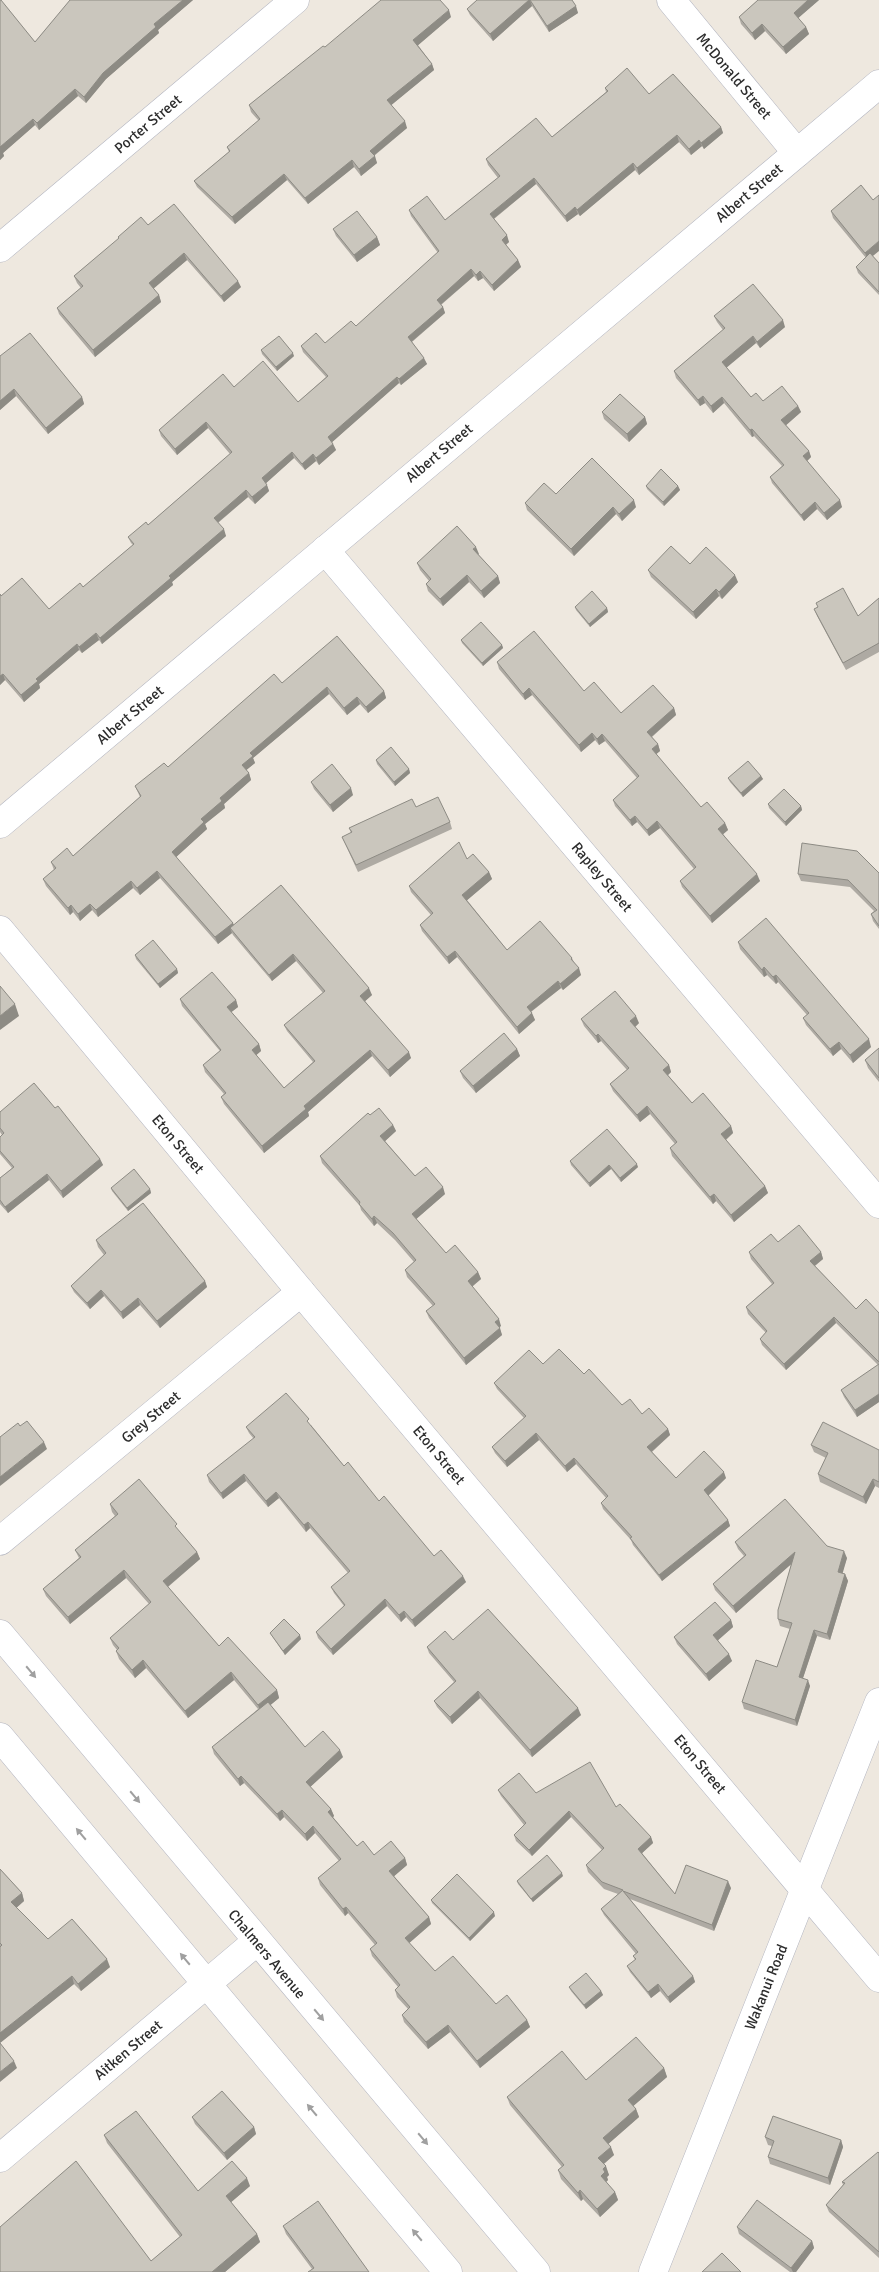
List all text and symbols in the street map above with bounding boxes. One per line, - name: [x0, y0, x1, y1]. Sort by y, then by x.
- street label: McDonald Street: [693, 29, 775, 123]
- street label: Porter Street: [111, 91, 185, 157]
- street label: Albert Street: [712, 160, 786, 226]
- street label: Albert Street: [402, 420, 476, 486]
- street label: Albert Street: [93, 682, 167, 748]
- street label: Rapley Street: [568, 838, 636, 916]
- street label: Eton Street: [148, 1111, 208, 1177]
- street label: Grey Street: [118, 1387, 184, 1447]
- street label: Eton Street: [409, 1422, 469, 1488]
- one-way arrow: [26, 1665, 37, 1678]
- street label: Eton Street: [670, 1731, 730, 1797]
- one-way arrow: [130, 1790, 141, 1803]
- one-way arrow: [76, 1828, 87, 1841]
- street label: Chalmers Avenue: [224, 1906, 310, 2002]
- street label: Wakanui Road: [741, 1942, 791, 2032]
- one-way arrow: [180, 1953, 191, 1966]
- one-way arrow: [313, 2008, 324, 2021]
- street label: Aitken Street: [90, 2016, 166, 2084]
- one-way arrow: [307, 2104, 318, 2117]
- one-way arrow: [418, 2132, 429, 2145]
- one-way arrow: [411, 2229, 423, 2241]

